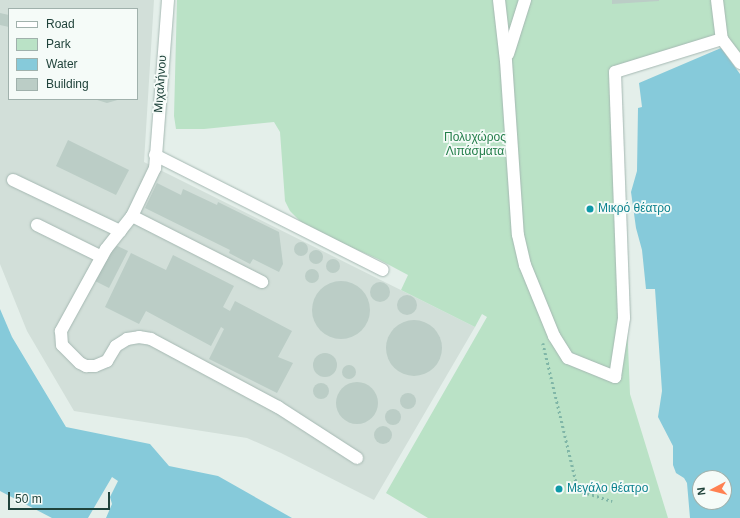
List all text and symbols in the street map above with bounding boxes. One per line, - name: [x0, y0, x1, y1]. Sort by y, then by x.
- legend: [8, 8, 138, 100]
- text: Road: [46, 17, 75, 31]
- text: Park: [46, 37, 71, 51]
- street label: Μιχαλήνου: [152, 55, 170, 113]
- text: Water: [46, 57, 78, 71]
- text: Building: [46, 77, 89, 91]
- park label: Πολυχώρος Λιπάσματα: [444, 131, 506, 159]
- place label: Μικρό θέατρο: [598, 202, 671, 216]
- marker: Μικρό θέατρο: [585, 204, 595, 214]
- north arrow: [692, 470, 732, 510]
- place label: Μεγάλο θέατρο: [567, 482, 648, 496]
- scale bar: [10, 484, 112, 510]
- marker: Μεγάλο θέατρο: [554, 484, 564, 494]
- text: N: [695, 487, 708, 496]
- text: 50 m: [15, 492, 42, 506]

